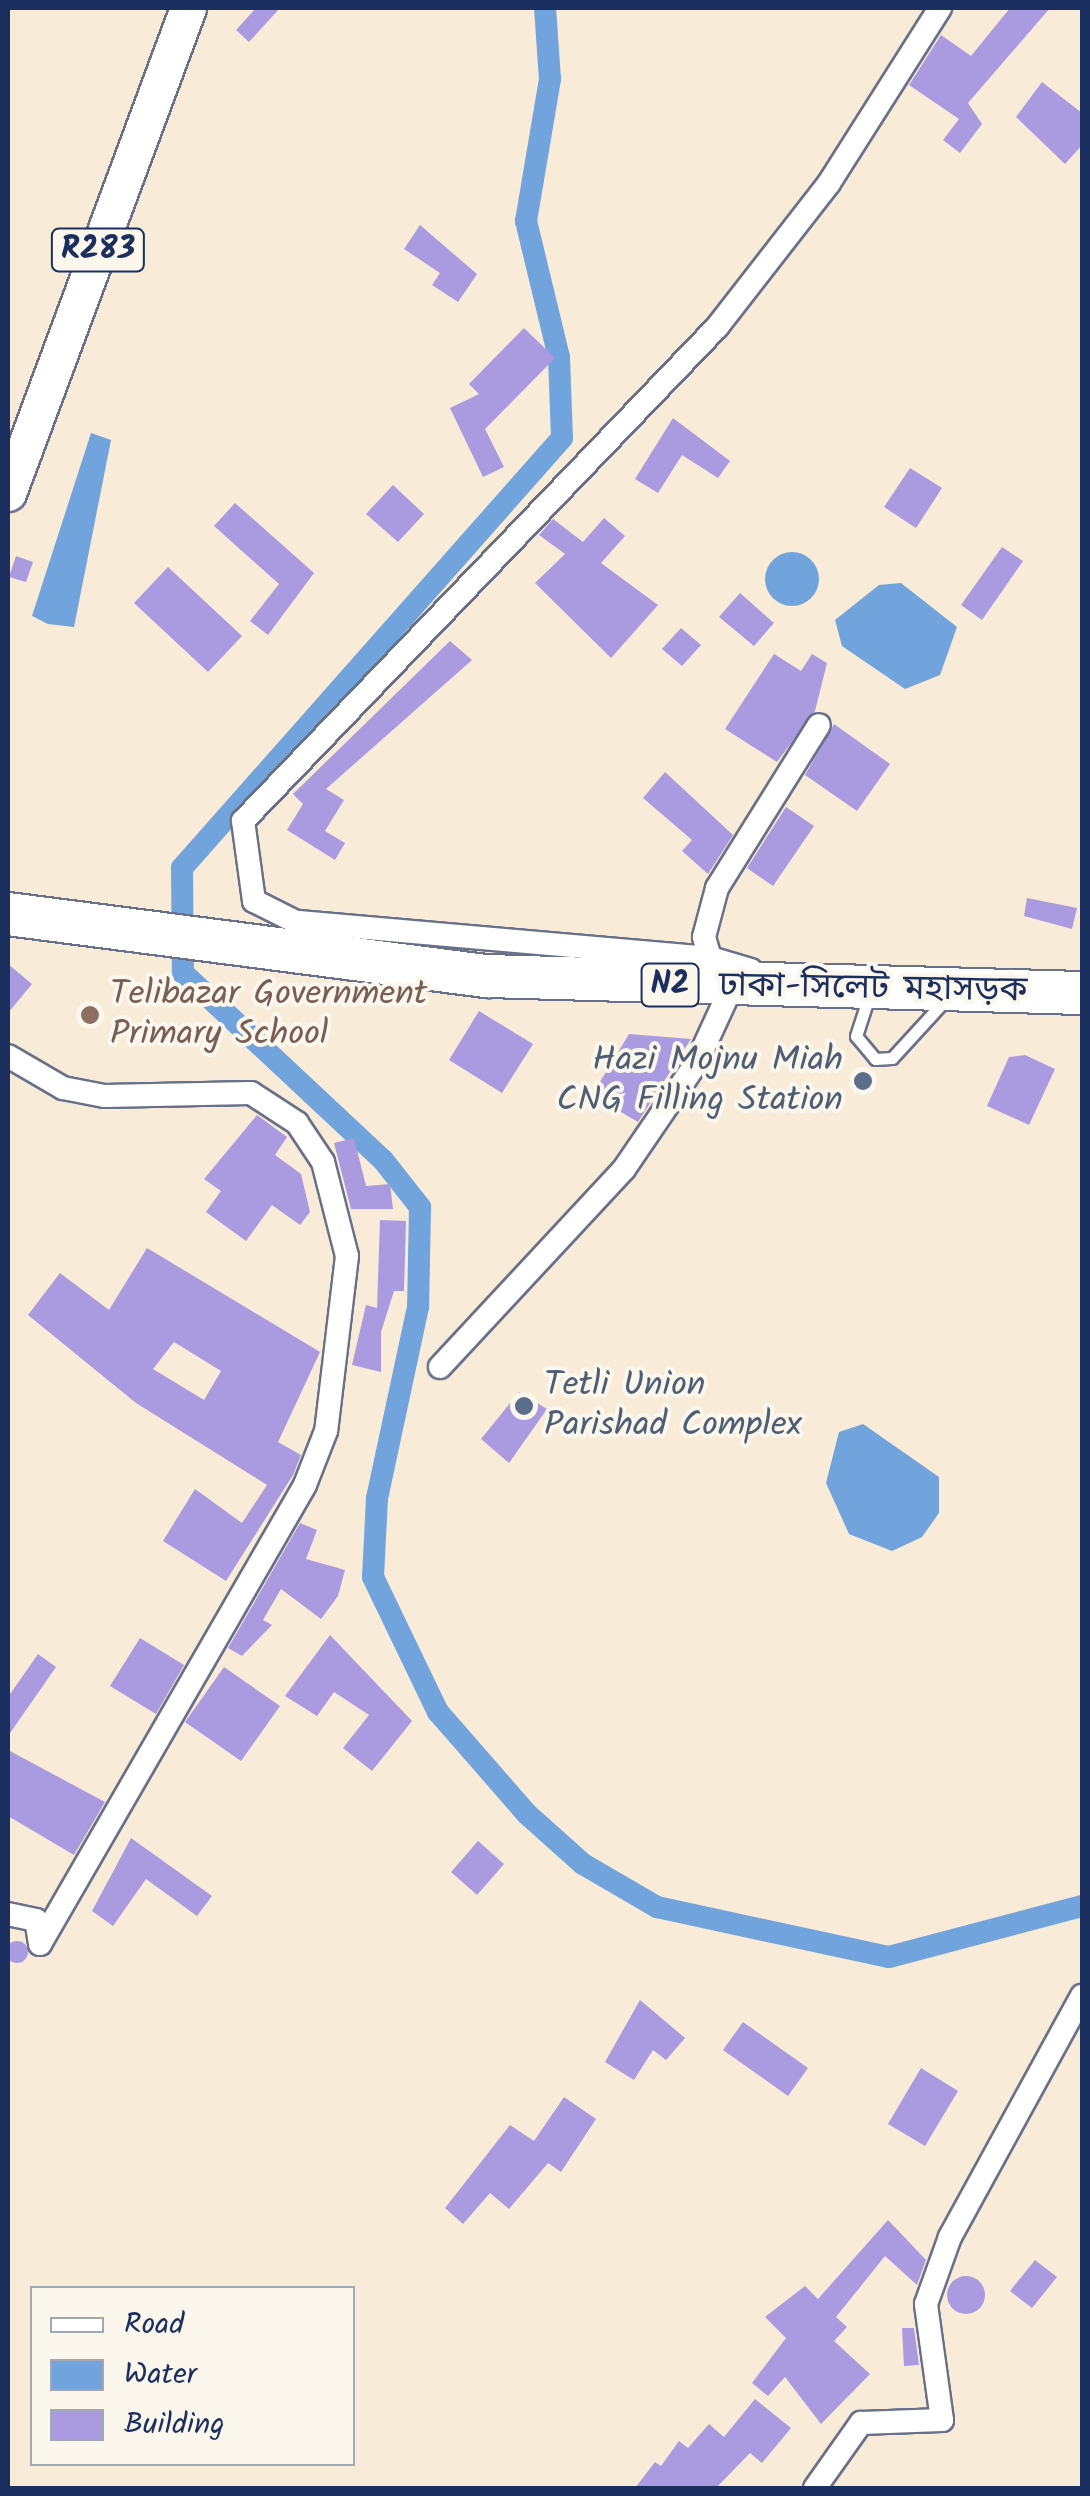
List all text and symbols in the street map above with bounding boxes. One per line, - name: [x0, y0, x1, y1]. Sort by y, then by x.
- road number: R283: [51, 223, 146, 277]
- road number: N2: [640, 958, 700, 1012]
- street label: ঢাকা-সিলেট মহাসড়ক: [718, 965, 1028, 1013]
- place label: Telibazar Government Primary School: [110, 974, 427, 1056]
- marker: Telibazar Government Primary School: [79, 1004, 101, 1026]
- place label: Hazi Mojnu Miah CNG Filling Station: [557, 1040, 843, 1122]
- marker: Hazi Mojnu Miah CNG Filling Station: [852, 1070, 874, 1092]
- place label: Tetli Union Parishad Complex: [544, 1365, 802, 1447]
- marker: Tetli Union Parishad Complex: [513, 1395, 535, 1417]
- legend: [30, 2286, 355, 2466]
- text: Road: [124, 2301, 184, 2349]
- text: Water: [124, 2351, 197, 2399]
- text: Building: [124, 2401, 224, 2449]

